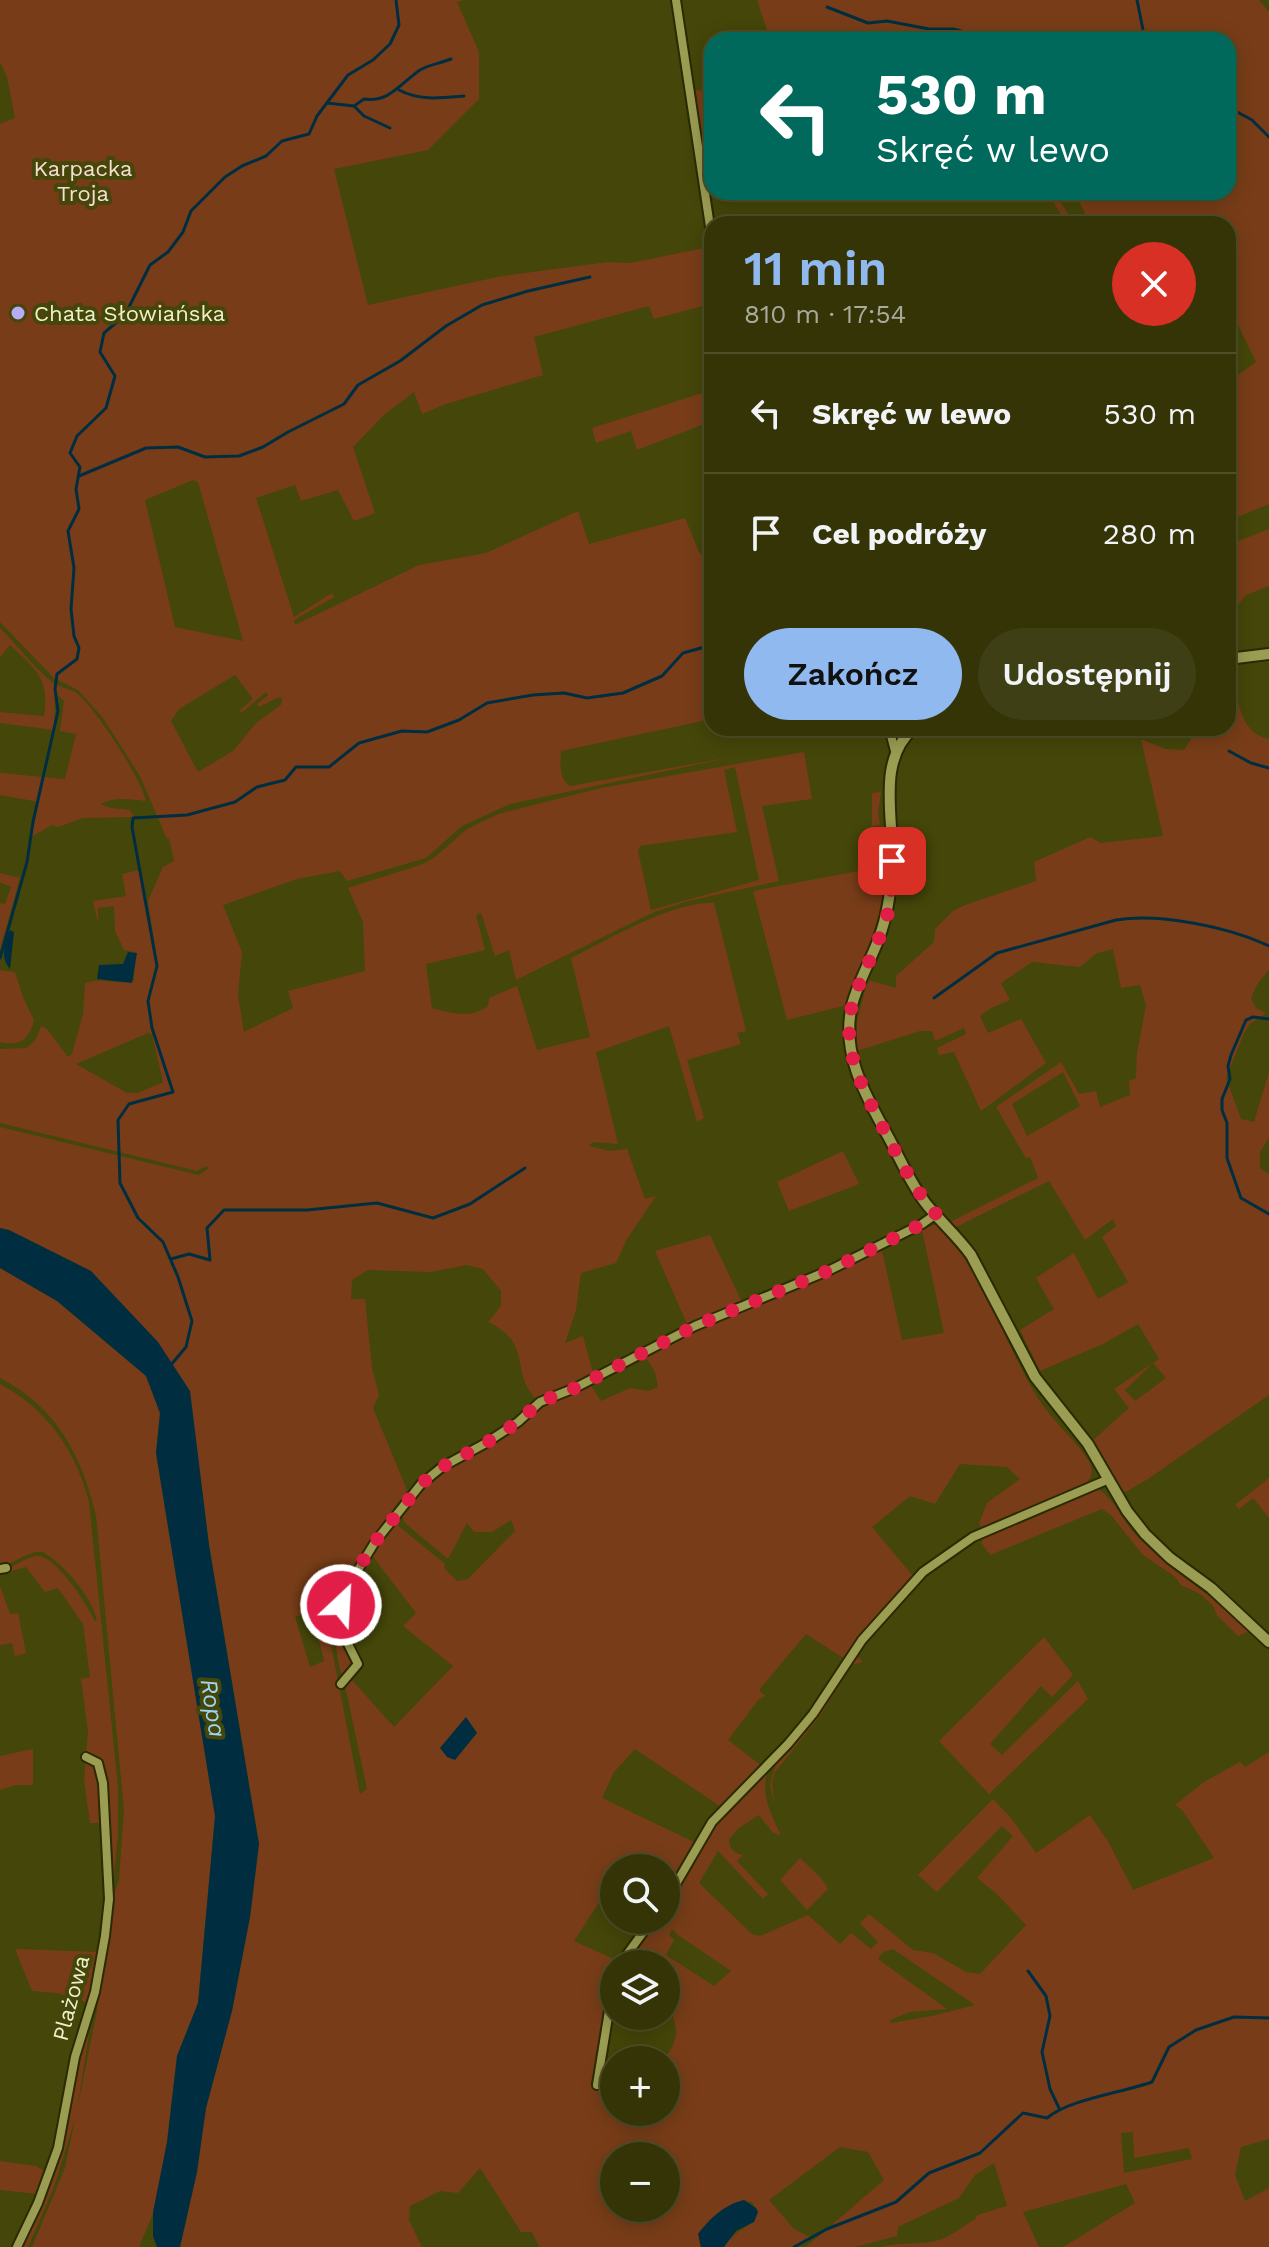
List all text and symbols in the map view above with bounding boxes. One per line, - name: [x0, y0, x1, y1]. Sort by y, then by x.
- text: 530 m: [876, 62, 1047, 128]
- icon: left: [744, 64, 848, 168]
- text: Skręć w lewo: [876, 129, 1110, 171]
- park label: Karpacka Troja: [34, 156, 132, 206]
- text: 11 min: [744, 240, 887, 297]
- button: close: [1112, 242, 1196, 326]
- text: 810 m · 17:54: [744, 299, 907, 329]
- place label: Chata Słowiańska: [34, 301, 225, 326]
- marker: Chata Słowiańska: [9, 304, 27, 322]
- icon: left: [744, 391, 788, 435]
- text: Skręć w lewo: [812, 396, 1011, 431]
- text: 530 m: [1104, 396, 1196, 431]
- icon: arrive: [744, 511, 788, 555]
- text: Cel podróży: [812, 516, 986, 551]
- text: 280 m: [1103, 516, 1196, 551]
- button: Zakończ: [744, 628, 962, 720]
- button: Udostępnij: [978, 628, 1196, 720]
- pin: [858, 827, 926, 895]
- icon: arrive: [870, 839, 914, 883]
- position arrow: [299, 1563, 383, 1647]
- water label: Ropa: [195, 1677, 231, 1739]
- map controls: [600, 1854, 680, 2222]
- button: search: [600, 1854, 680, 1934]
- button: layers: [600, 1950, 680, 2030]
- street label: Plażowa: [48, 1952, 94, 2044]
- button: +: [600, 2046, 680, 2126]
- button: −: [600, 2142, 680, 2222]

